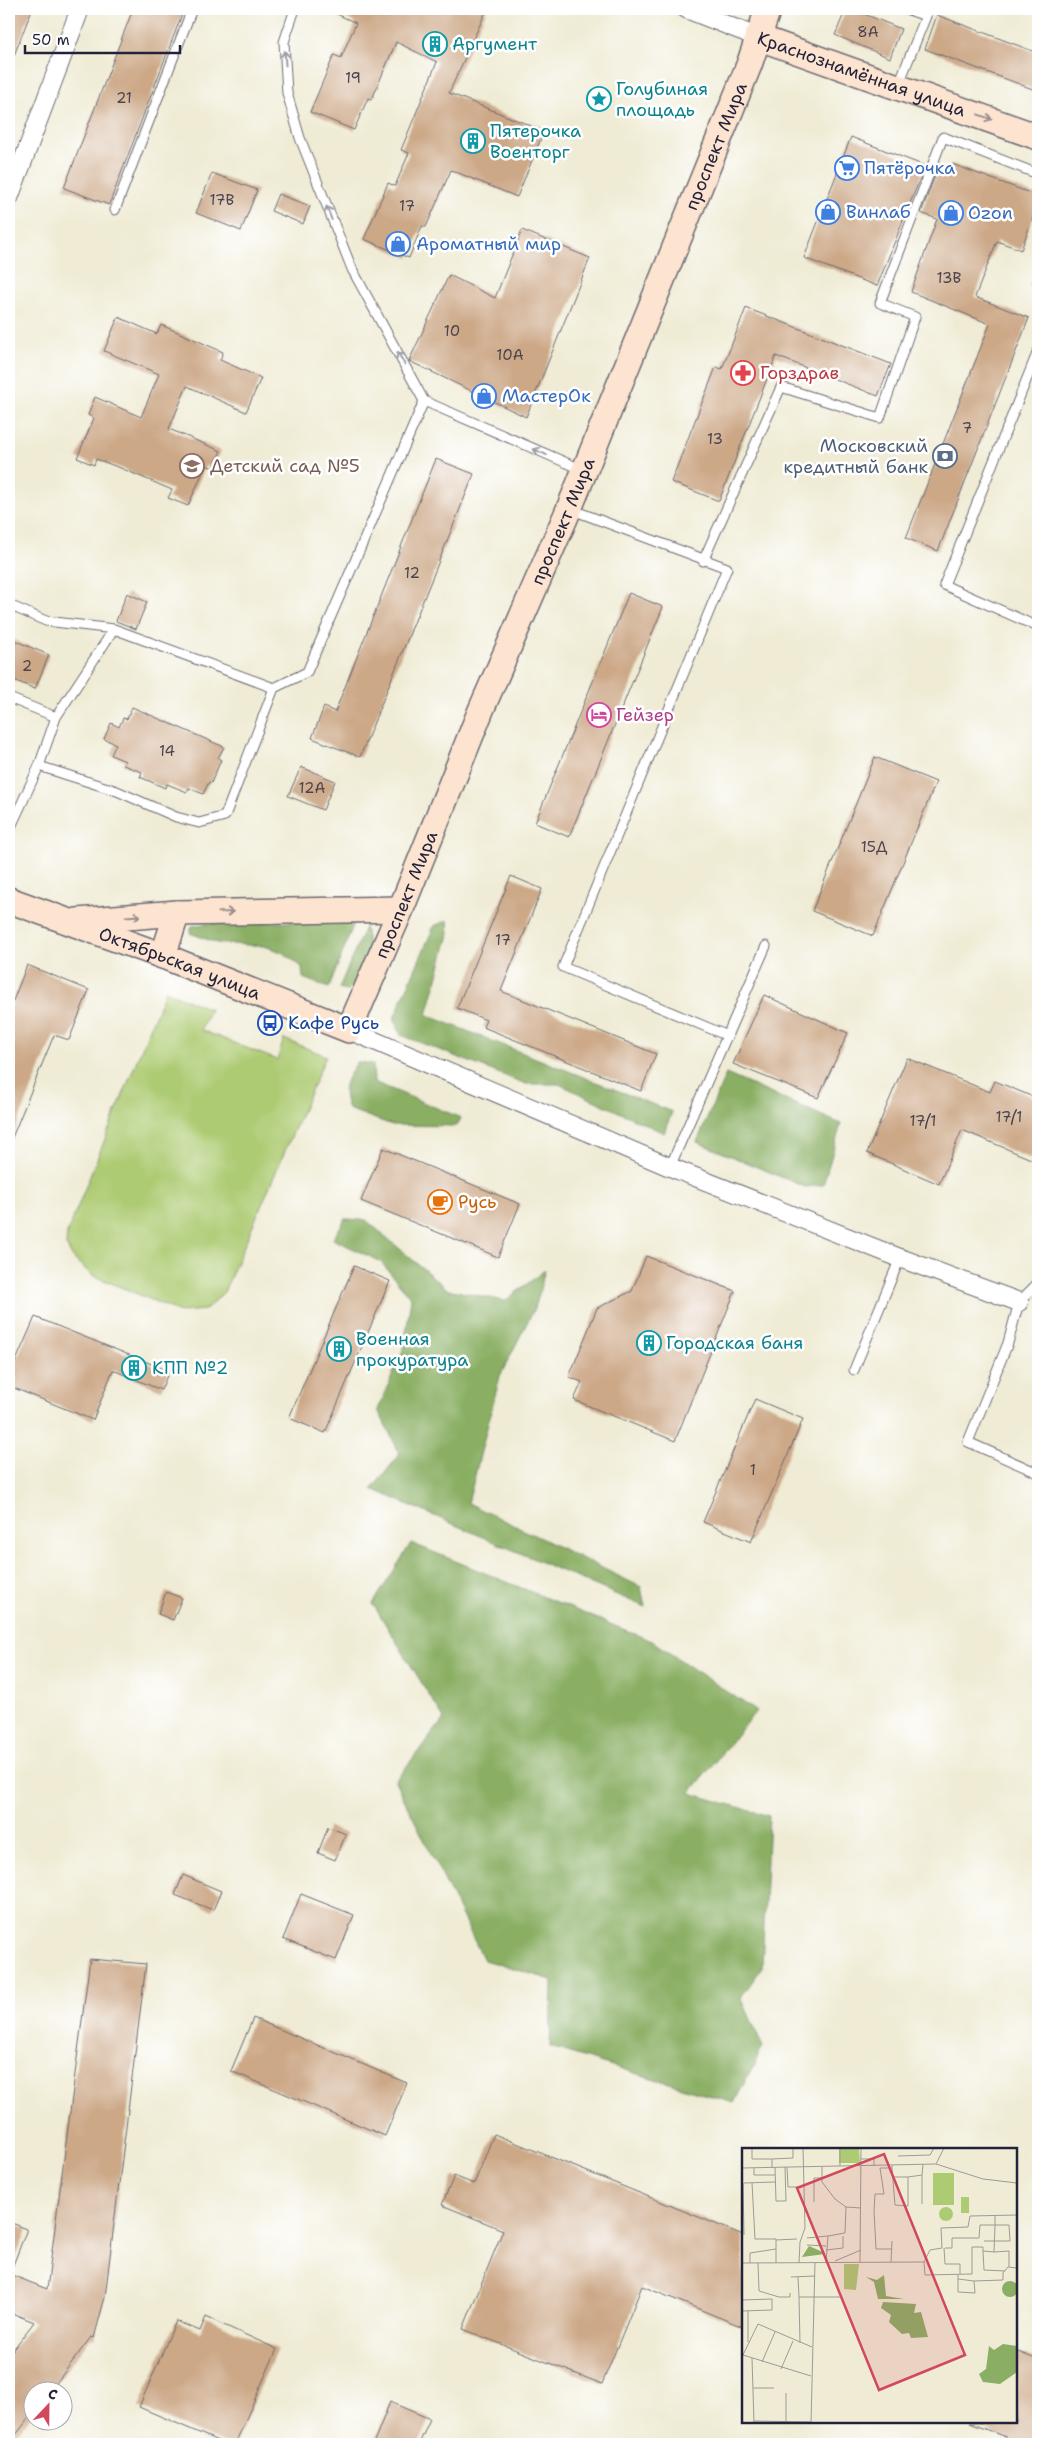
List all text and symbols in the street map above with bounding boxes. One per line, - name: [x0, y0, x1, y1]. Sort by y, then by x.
- scale bar: [25, 22, 180, 54]
- house number: 8А: [857, 22, 879, 42]
- street label: Краснознамённая улица: [754, 26, 969, 122]
- text: 50 m: [32, 30, 70, 50]
- building icon: Аргумент: [422, 31, 448, 57]
- place label: Аргумент: [452, 32, 538, 56]
- one-way arrow: [280, 50, 289, 66]
- house number: 19: [345, 68, 361, 88]
- place label: Голубиная площадь: [616, 77, 708, 122]
- street label: проспект Мира: [679, 79, 753, 214]
- place icon: Голубиная площадь: [586, 86, 612, 112]
- house number: 21: [116, 88, 132, 108]
- one-way arrow: [976, 113, 992, 122]
- place label: Пятерочка Военторг: [490, 119, 581, 164]
- building icon: Пятерочка Военторг: [460, 128, 486, 154]
- supermarket icon: Пятёрочка: [834, 155, 860, 181]
- place label: Пятёрочка: [864, 156, 955, 180]
- house number: 17В: [210, 190, 235, 210]
- house number: 17: [399, 196, 415, 216]
- shop icon: Винлаб: [815, 199, 841, 225]
- place label: Винлаб: [846, 200, 911, 224]
- shop icon: Ozon: [938, 200, 964, 226]
- place label: Ozon: [968, 201, 1013, 225]
- one-way arrow: [324, 206, 334, 221]
- shop icon: Ароматный мир: [385, 231, 411, 257]
- place label: Ароматный мир: [416, 232, 561, 256]
- house number: 13В: [937, 268, 962, 288]
- house number: 10: [444, 321, 460, 341]
- house number: 10А: [496, 345, 524, 365]
- one-way arrow: [395, 352, 405, 366]
- pharmacy icon: Горздрав: [730, 360, 756, 386]
- place label: Горздрав: [760, 361, 839, 385]
- shop icon: МастерОк: [471, 383, 497, 409]
- place label: МастерОк: [502, 384, 591, 408]
- house number: 7: [962, 418, 972, 438]
- house number: 13: [707, 429, 723, 449]
- place label: Московский кредитный банк: [784, 434, 928, 479]
- bank icon: Московский кредитный банк: [932, 443, 958, 469]
- one-way arrow: [533, 446, 548, 456]
- school or university icon: Детский сад №5: [179, 453, 205, 479]
- place label: Детский сад №5: [210, 454, 360, 478]
- street label: проспект Мира: [525, 454, 601, 589]
- house number: 12: [404, 563, 420, 583]
- house number: 2: [22, 656, 32, 676]
- hotel icon: Гейзер: [586, 702, 612, 728]
- place label: Гейзер: [616, 703, 674, 727]
- house number: 14: [159, 741, 175, 761]
- house number: 12А: [299, 778, 326, 798]
- street label: проспект Мира: [369, 827, 443, 962]
- house number: 15Д: [861, 837, 888, 857]
- one-way arrow: [218, 907, 234, 917]
- one-way arrow: [125, 912, 141, 921]
- street label: Октябрьская улица: [95, 922, 264, 1006]
- house number: 17: [495, 930, 511, 950]
- bus stop icon: Кафе Русь: [257, 1010, 283, 1036]
- place label: Кафе Русь: [288, 1011, 379, 1035]
- house number: 17/1: [996, 1107, 1022, 1127]
- house number: 17/1: [910, 1111, 936, 1131]
- cafe icon: Русь: [427, 1189, 453, 1215]
- place label: Русь: [458, 1190, 496, 1214]
- place label: Военная прокуратура: [356, 1327, 469, 1372]
- building icon: Городская баня: [636, 1330, 662, 1356]
- place label: Городская баня: [666, 1331, 804, 1355]
- building icon: Военная прокуратура: [326, 1336, 352, 1362]
- building icon: КПП №2: [121, 1355, 147, 1381]
- place label: КПП №2: [152, 1356, 228, 1380]
- house number: 1: [750, 1460, 756, 1480]
- inset map: [742, 2148, 1017, 2423]
- north arrow: [22, 2380, 72, 2430]
- text: С: [46, 2384, 60, 2404]

